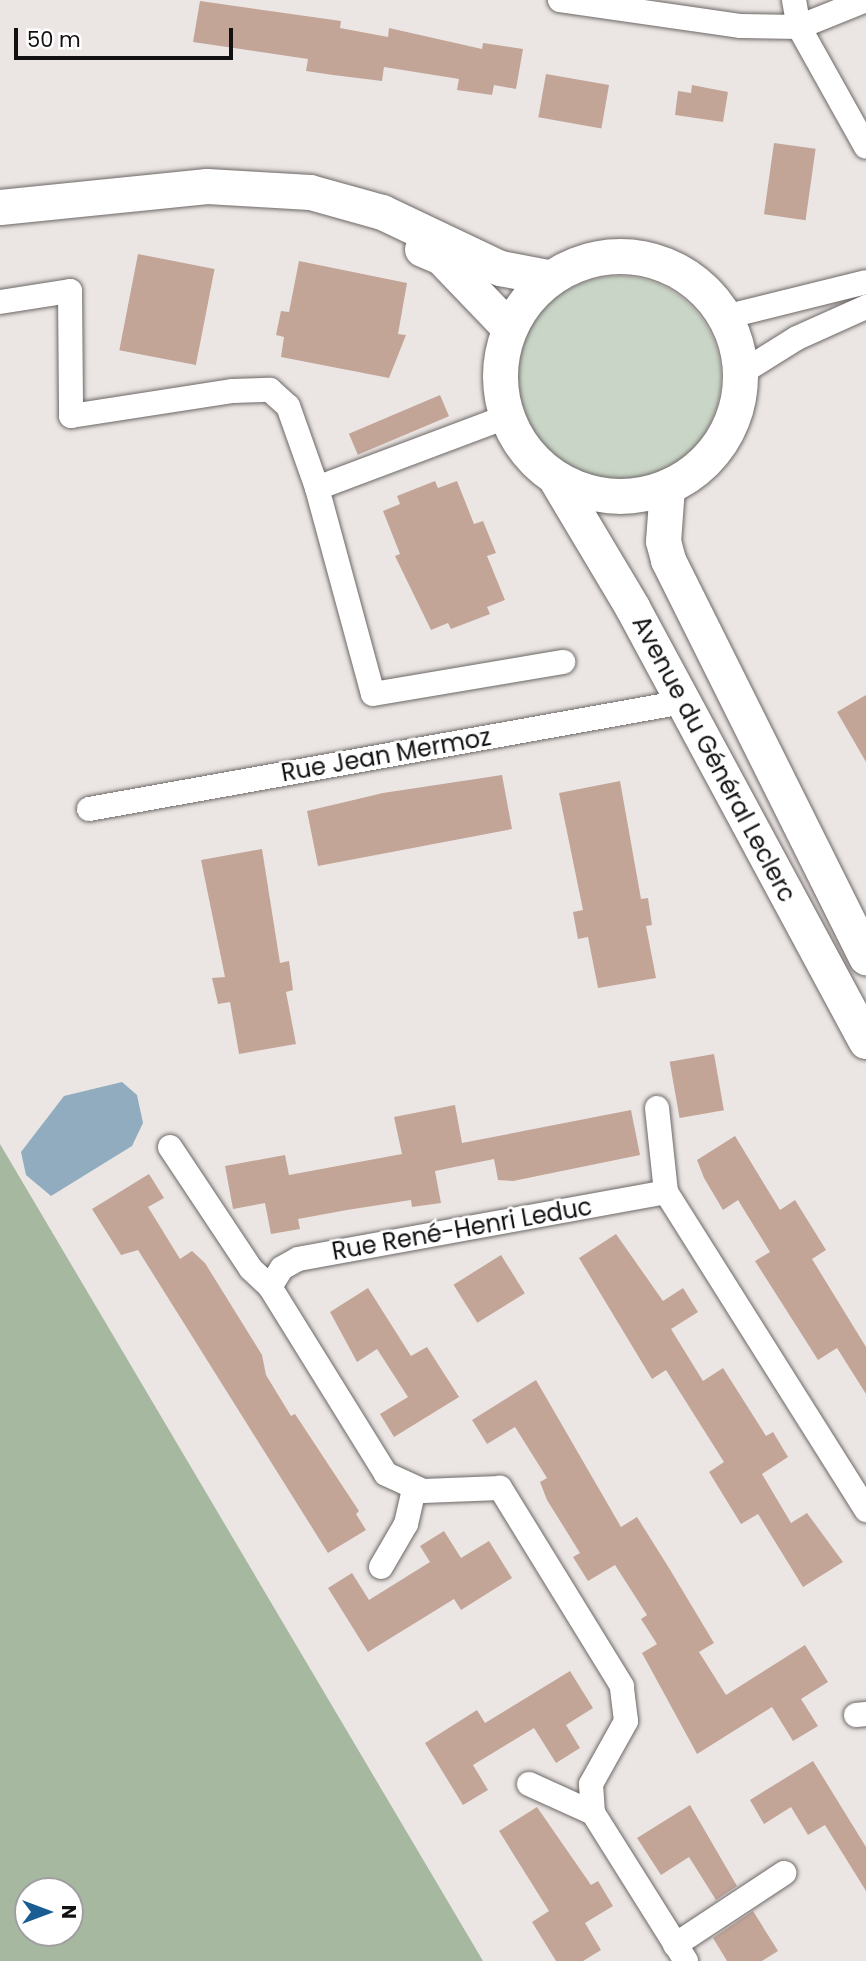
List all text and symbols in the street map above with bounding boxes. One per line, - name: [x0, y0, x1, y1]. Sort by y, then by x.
- scale bar: [18, 14, 236, 58]
- text: 50 m: [27, 25, 81, 54]
- street label: Avenue du Général Leclerc: [626, 611, 802, 907]
- street label: Rue Jean Mermoz: [279, 722, 493, 788]
- street label: Rue René-Henri Leduc: [330, 1192, 594, 1266]
- north arrow: [14, 1877, 84, 1947]
- text: N: [55, 1905, 82, 1919]

